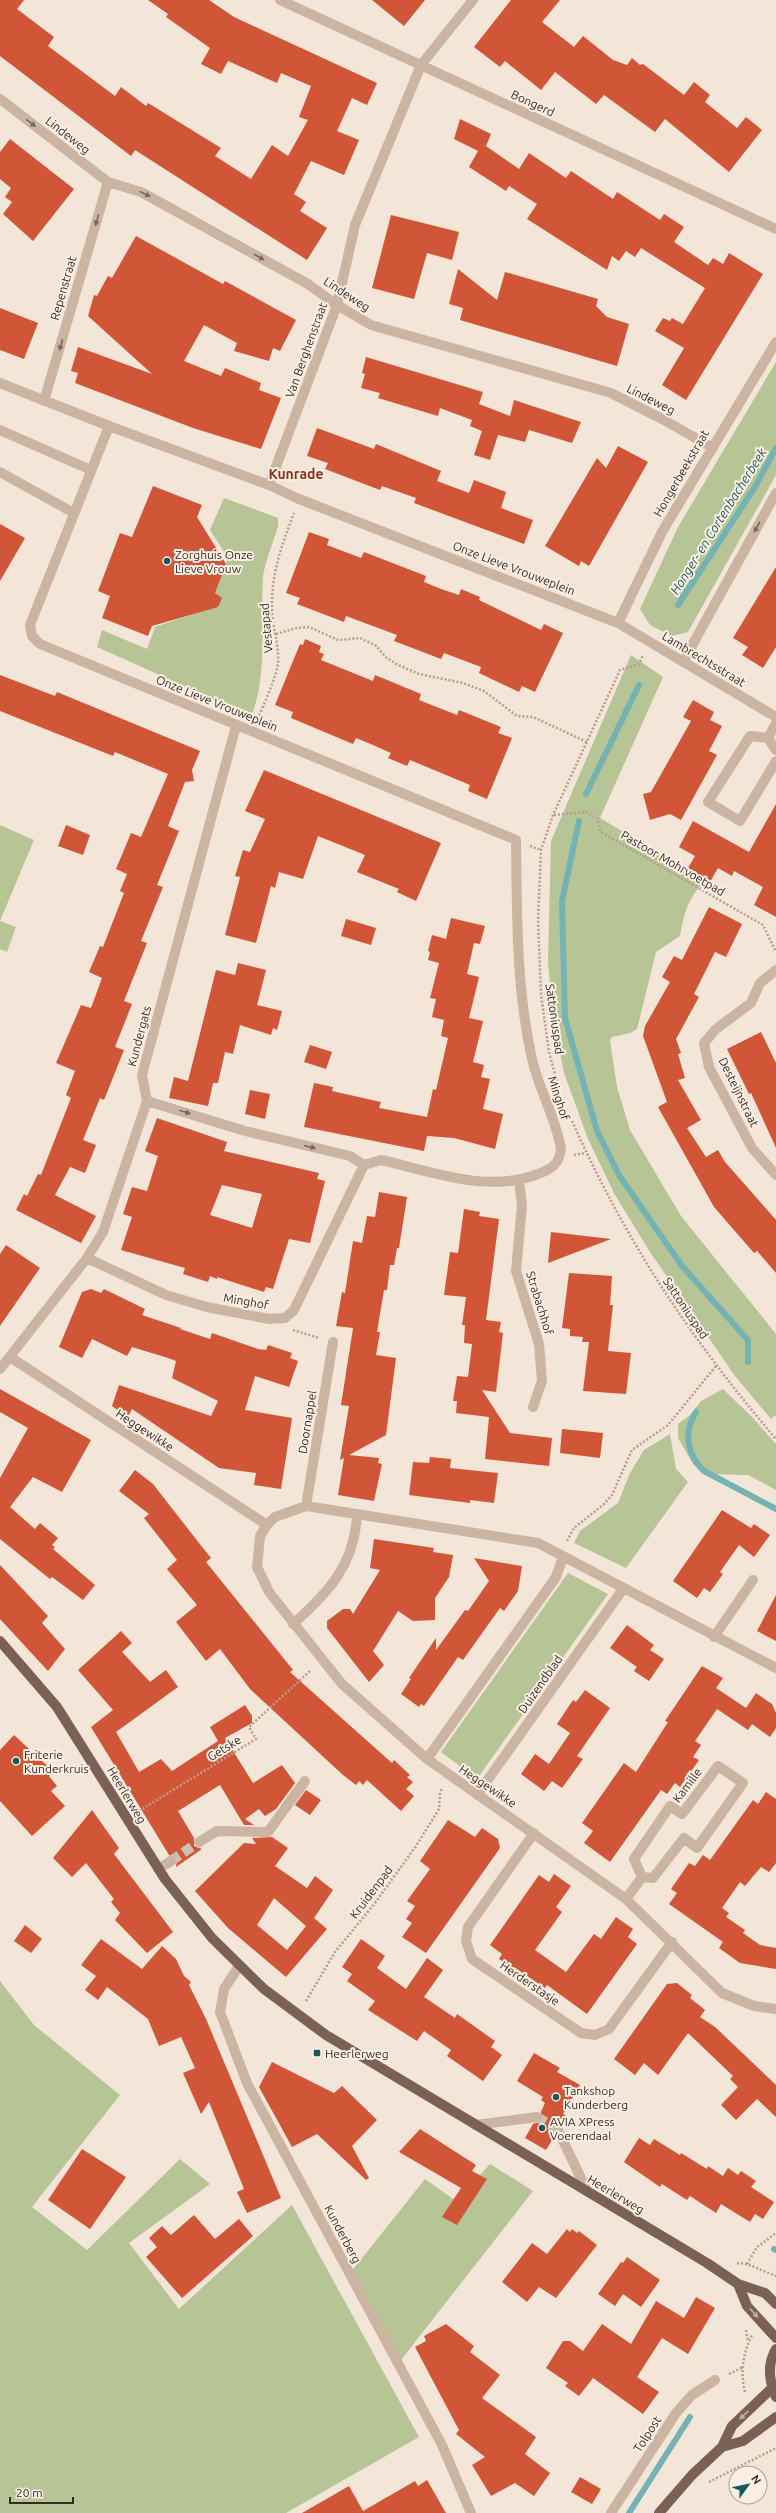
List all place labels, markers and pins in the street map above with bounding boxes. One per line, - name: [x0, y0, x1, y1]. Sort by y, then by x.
- place label: Zorghuis Onze Lieve Vrouw: [175, 548, 253, 575]
- marker: Zorghuis Onze Lieve Vrouw: [162, 556, 172, 566]
- place label: Friterie Kunderkruis: [24, 1748, 89, 1775]
- marker: Friterie Kunderkruis: [11, 1756, 21, 1766]
- place label: Heerlerweg: [325, 2047, 389, 2060]
- marker: Heerlerweg: [312, 2048, 322, 2058]
- place label: Tankshop Kunderberg: [564, 2084, 628, 2111]
- marker: Tankshop Kunderberg: [551, 2092, 561, 2102]
- place label: AVIA XPress Voerendaal: [550, 2115, 615, 2142]
- marker: AVIA XPress Voerendaal: [537, 2123, 547, 2133]

